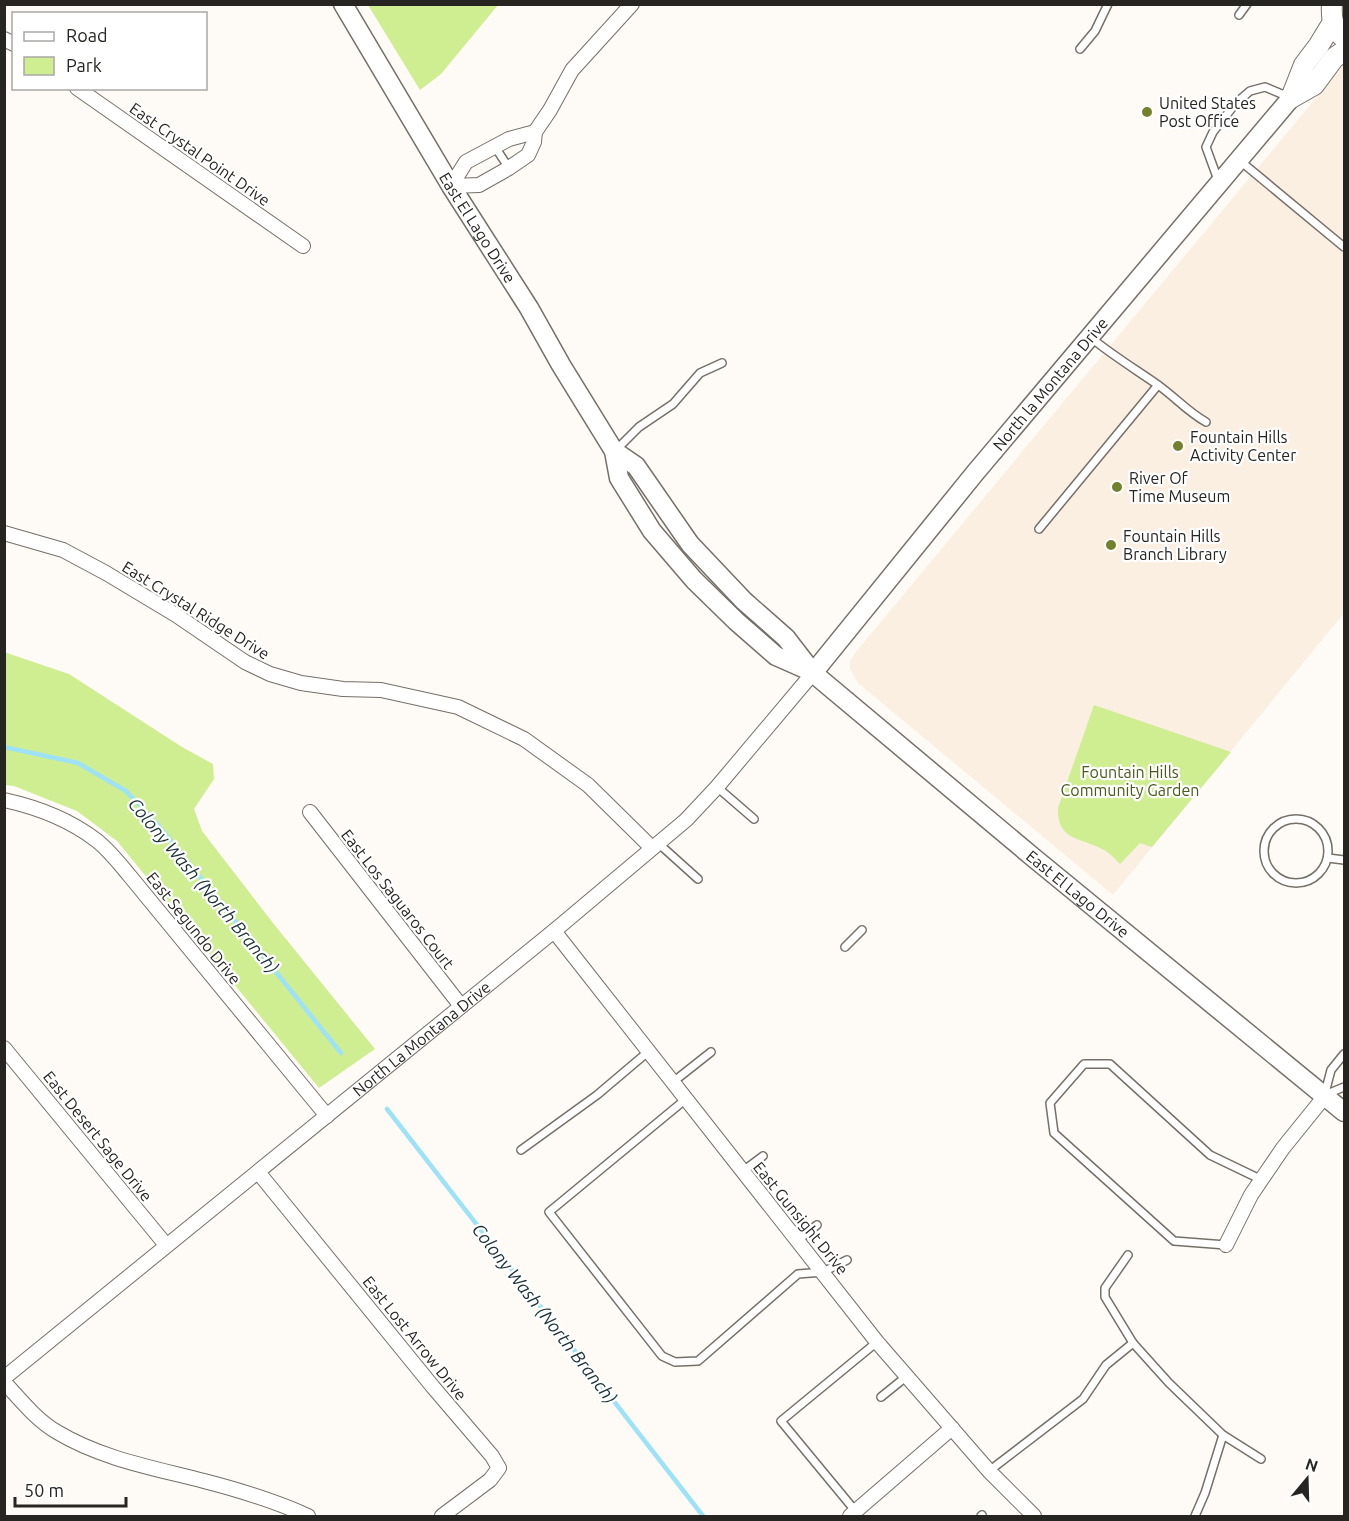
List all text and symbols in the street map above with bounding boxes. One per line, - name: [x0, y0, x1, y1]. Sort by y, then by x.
- legend: [12, 12, 207, 90]
- text: Road: [66, 25, 108, 45]
- text: Park: [66, 55, 102, 75]
- place label: United States Post Office: [1159, 94, 1256, 130]
- street label: East Crystal Point Drive: [126, 99, 274, 209]
- marker: United States Post Office: [1140, 105, 1154, 119]
- street label: East El Lago Drive: [436, 169, 520, 286]
- street label: North la Montana Drive: [989, 314, 1111, 454]
- place label: Fountain Hills Activity Center: [1190, 428, 1296, 464]
- marker: Fountain Hills Activity Center: [1171, 439, 1185, 453]
- place label: River Of Time Museum: [1129, 469, 1230, 505]
- marker: River Of Time Museum: [1110, 480, 1124, 494]
- place label: Fountain Hills Branch Library: [1123, 527, 1227, 563]
- marker: Fountain Hills Branch Library: [1104, 538, 1118, 552]
- street label: East Crystal Ridge Drive: [119, 557, 273, 663]
- park label: Fountain Hills Community Garden: [1061, 763, 1199, 799]
- water label: Colony Wash (North Branch): [124, 793, 283, 977]
- street label: East Los Saguaros Court: [338, 826, 458, 973]
- street label: East El Lago Drive: [1023, 847, 1133, 941]
- street label: East Segundo Drive: [143, 868, 245, 988]
- street label: North La Montana Drive: [349, 977, 494, 1100]
- street label: East Desert Sage Drive: [40, 1067, 156, 1205]
- street label: East Gunsight Drive: [750, 1158, 852, 1278]
- water label: Colony Wash (North Branch): [468, 1219, 621, 1407]
- street label: East Lost Arrow Drive: [359, 1272, 471, 1404]
- north arrow: [1277, 1449, 1337, 1509]
- text: N: [1303, 1454, 1320, 1475]
- scale bar: [15, 1470, 126, 1508]
- text: 50 m: [24, 1480, 64, 1500]

